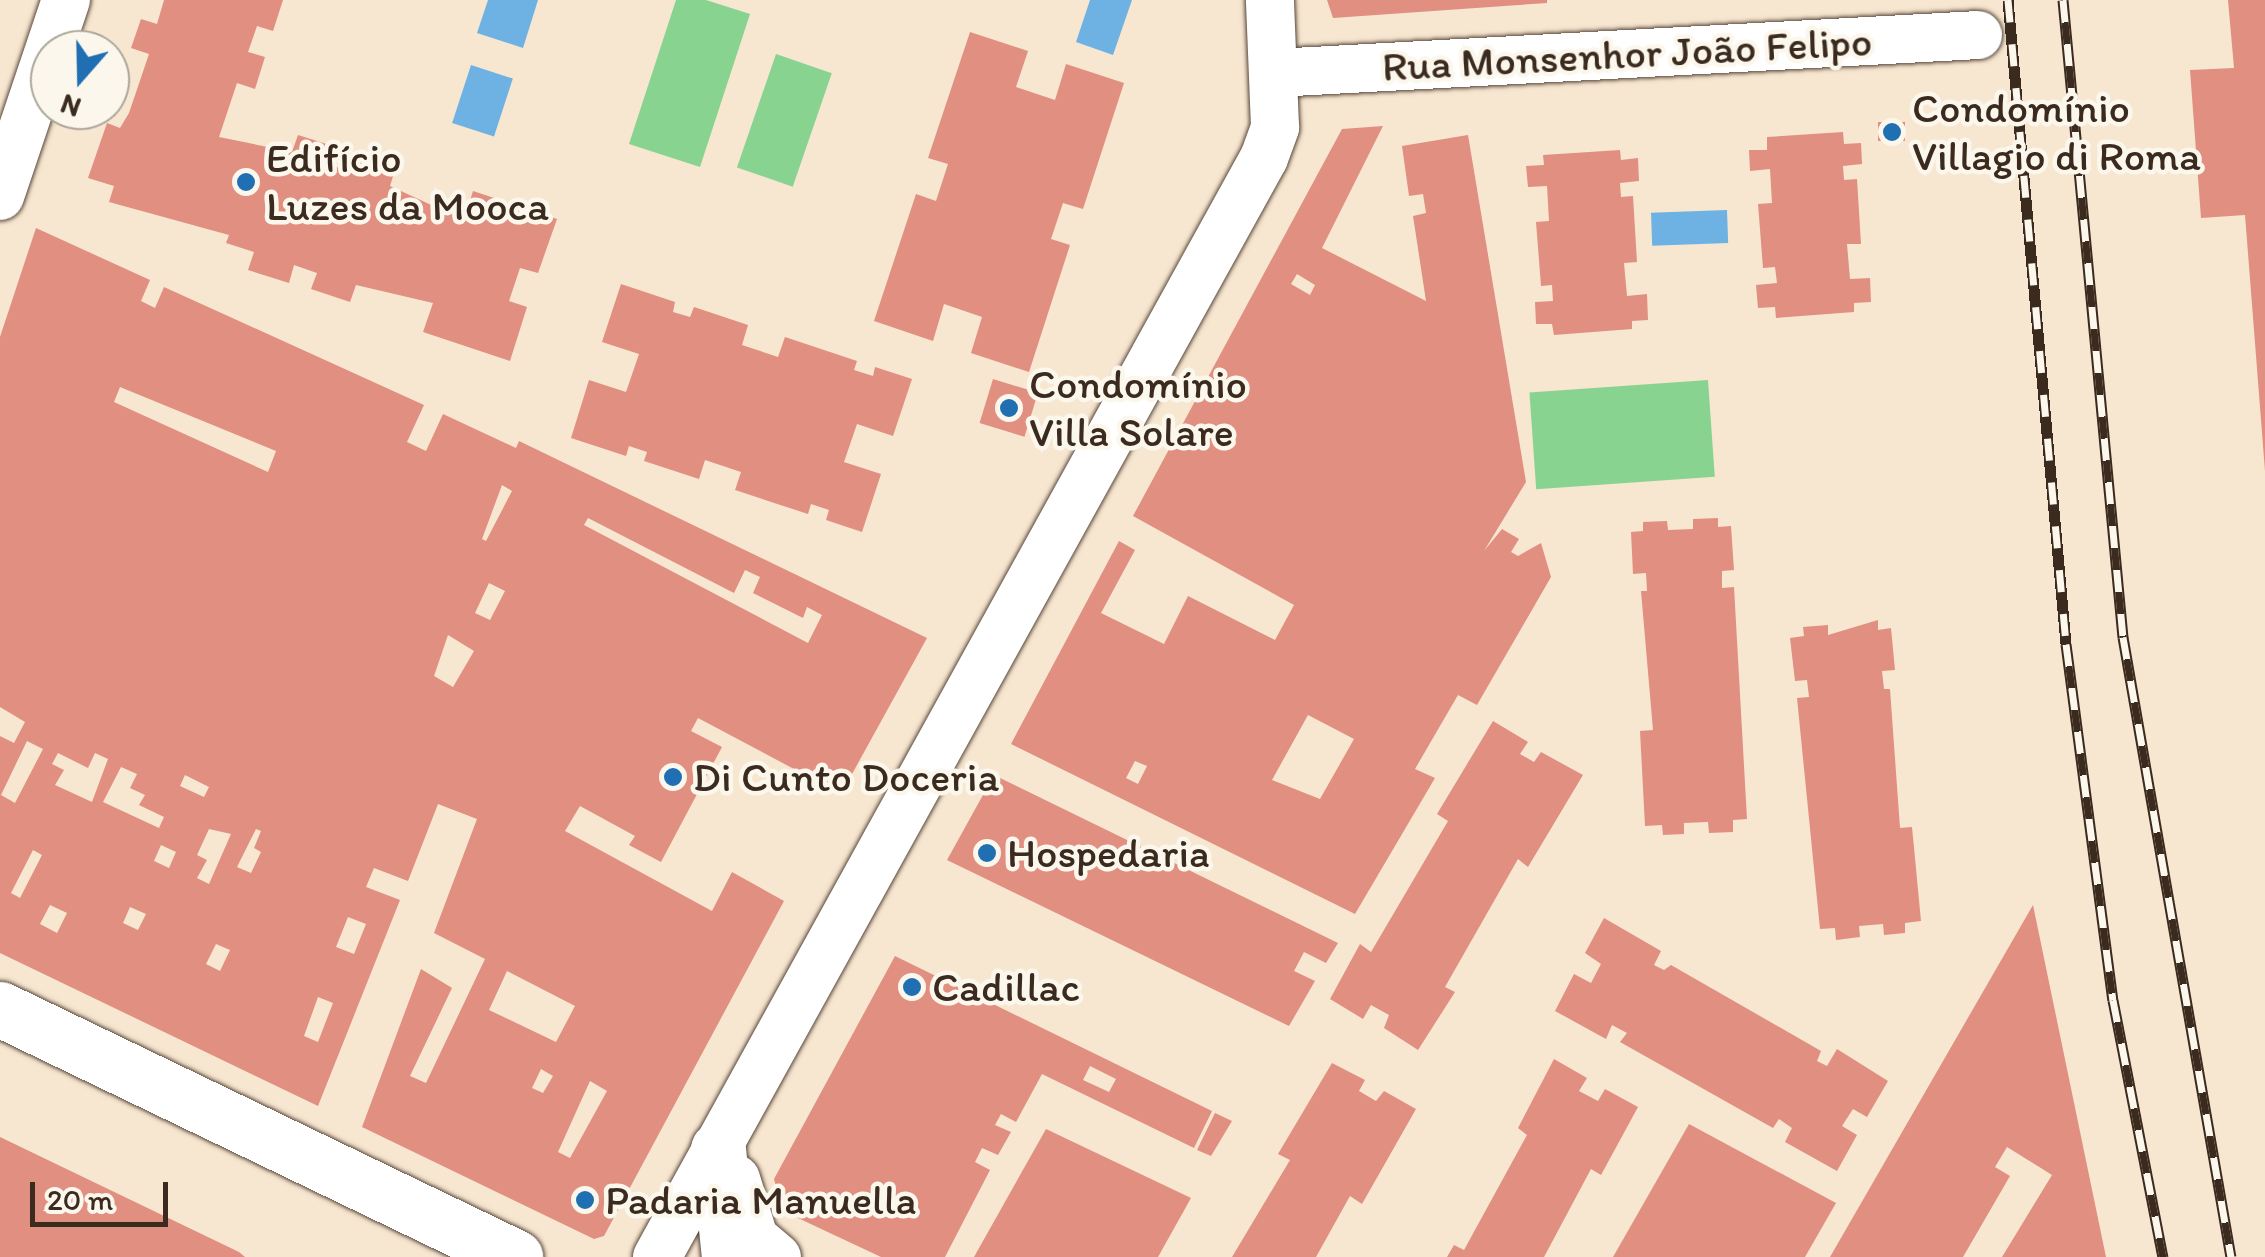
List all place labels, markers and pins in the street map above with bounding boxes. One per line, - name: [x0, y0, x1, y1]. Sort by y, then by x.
- place label: Condomínio Villagio di Roma: [1912, 83, 2201, 182]
- marker: Condomínio Villagio di Roma: [1881, 121, 1903, 143]
- place label: Edifício Luzes da Mooca: [266, 133, 549, 232]
- marker: Edifício Luzes da Mooca: [235, 171, 257, 193]
- place label: Condomínio Villa Solare: [1029, 359, 1247, 458]
- marker: Condomínio Villa Solare: [998, 397, 1020, 419]
- place label: Di Cunto Doceria: [693, 752, 998, 802]
- marker: Di Cunto Doceria: [662, 766, 684, 788]
- place label: Hospedaria: [1007, 828, 1210, 878]
- marker: Hospedaria: [976, 842, 998, 864]
- place label: Cadillac: [932, 962, 1080, 1012]
- marker: Cadillac: [901, 976, 923, 998]
- place label: Padaria Manuella: [605, 1175, 919, 1225]
- marker: Padaria Manuella: [574, 1189, 596, 1211]

